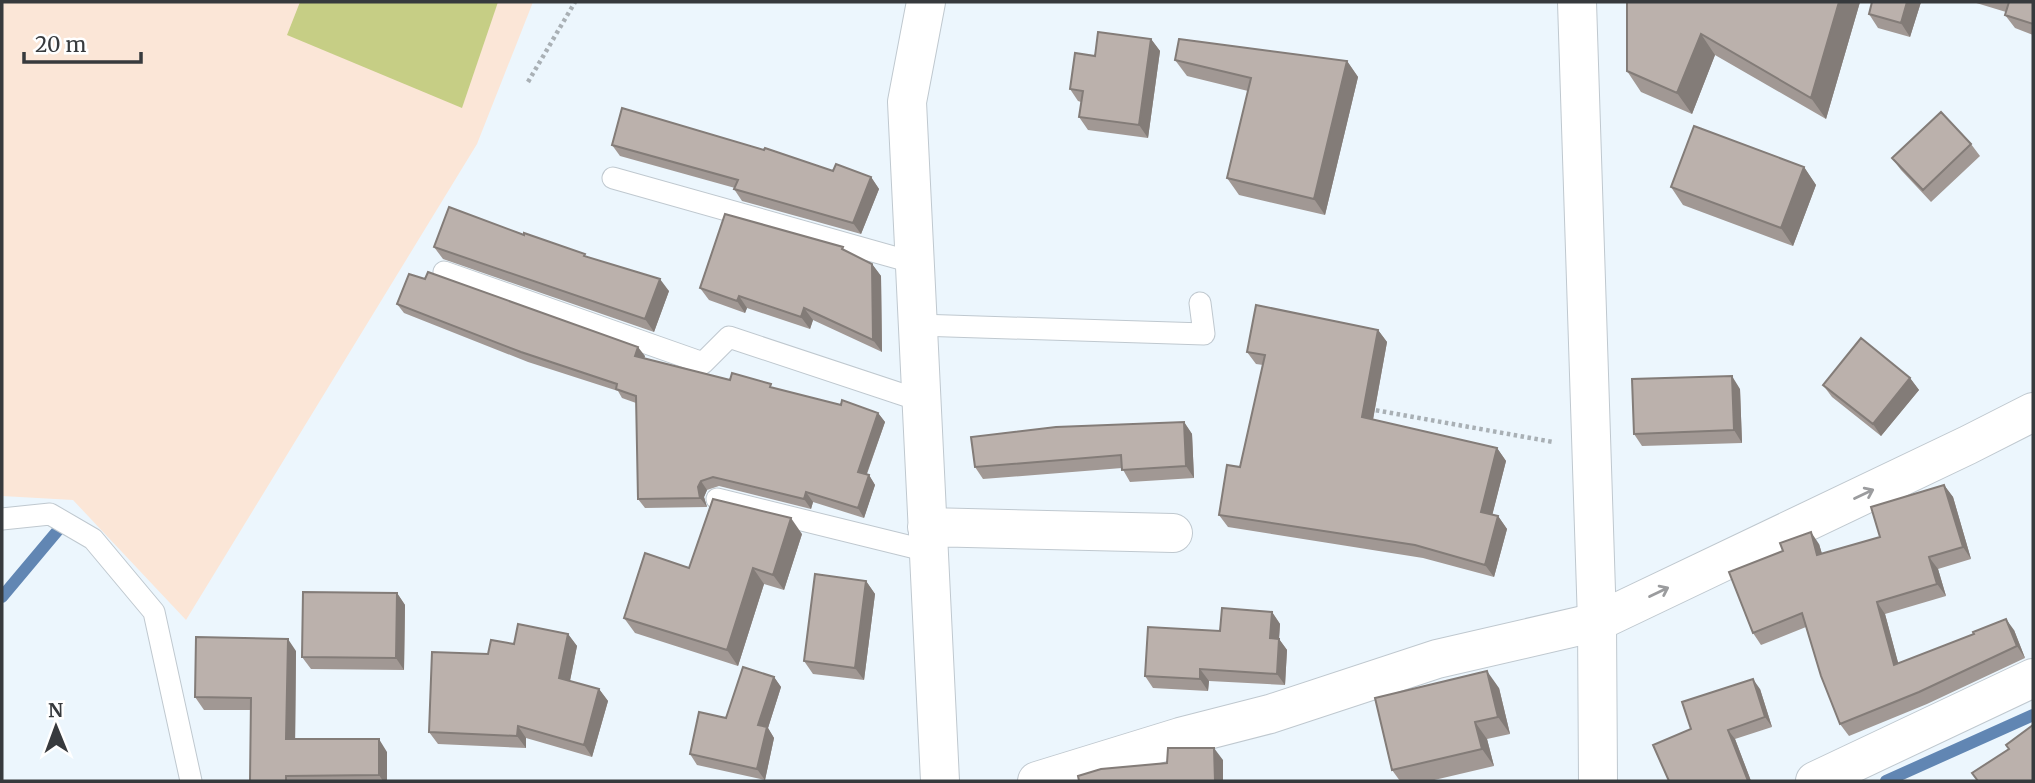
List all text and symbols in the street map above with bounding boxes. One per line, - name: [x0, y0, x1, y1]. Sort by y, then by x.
- scale bar: [24, 21, 142, 65]
- text: 20 m: [35, 31, 87, 58]
- one-way arrow: [1853, 487, 1874, 500]
- one-way arrow: [1648, 585, 1669, 598]
- north arrow: [21, 692, 91, 762]
- text: N: [48, 698, 63, 722]

